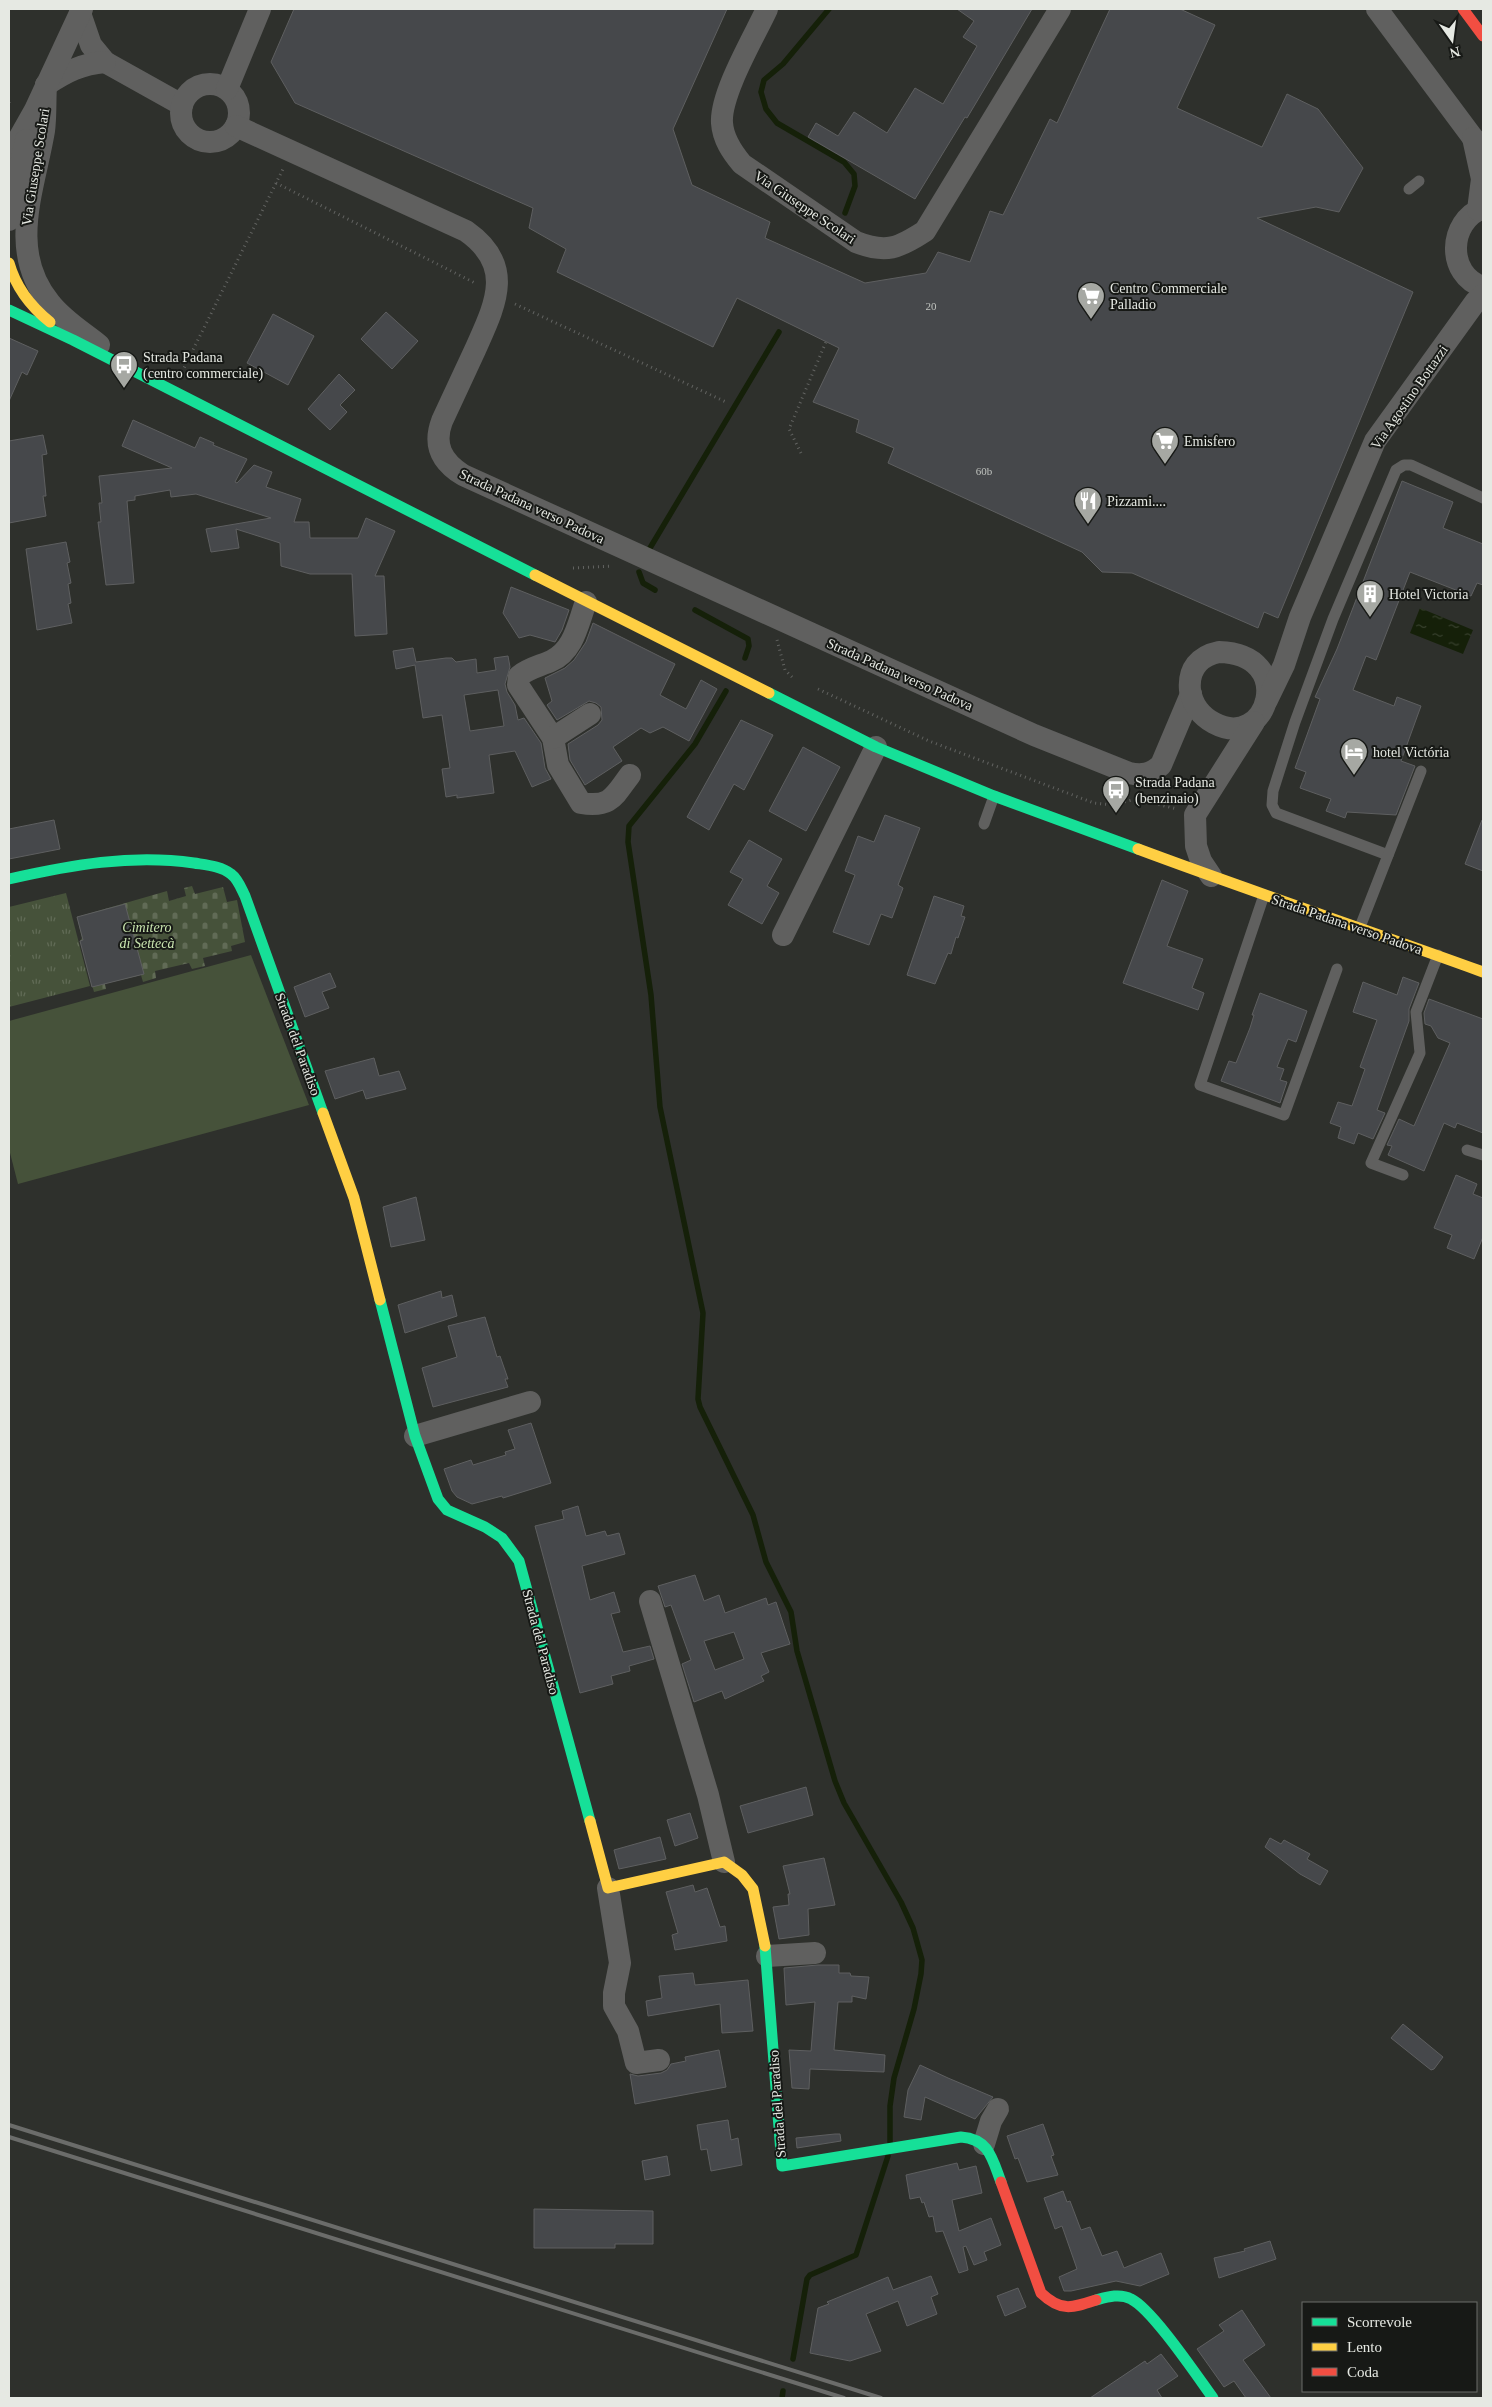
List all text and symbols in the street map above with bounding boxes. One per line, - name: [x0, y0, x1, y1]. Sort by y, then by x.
- north arrow: [1427, 15, 1477, 65]
- text: N: [1448, 44, 1462, 61]
- street label: Via Giuseppe Scolari: [19, 107, 52, 227]
- street label: Via Giuseppe Scolari: [751, 168, 858, 247]
- supermarket icon: Centro Commerciale Palladio: [1076, 281, 1106, 320]
- place label: Centro Commerciale Palladio: [1110, 281, 1227, 312]
- house number: 20: [926, 300, 937, 312]
- street label: Via Agostino Bottazzi: [1368, 342, 1451, 452]
- bus stop icon: Strada Padana (centro commerciale): [109, 350, 139, 389]
- place label: Strada Padana (centro commerciale): [143, 350, 263, 382]
- supermarket icon: Emisfero: [1150, 426, 1180, 465]
- place label: Emisfero: [1184, 434, 1235, 449]
- house number: 60b: [976, 465, 993, 477]
- street label: Strada Padana verso Padova: [457, 466, 607, 547]
- restaurant icon: Pizzami....: [1073, 486, 1103, 525]
- place label: Pizzami....: [1107, 494, 1166, 509]
- building icon: Hotel Victoria: [1355, 579, 1385, 618]
- place label: Hotel Victoria: [1389, 587, 1469, 602]
- street label: Strada Padana verso Padova: [824, 635, 976, 714]
- hotel icon: hotel Victória: [1339, 737, 1369, 776]
- place label: hotel Victória: [1373, 745, 1450, 760]
- bus stop icon: Strada Padana (benzinaio): [1101, 775, 1131, 814]
- place label: Strada Padana (benzinaio): [1135, 775, 1215, 807]
- street label: Strada Padana verso Padova: [1270, 892, 1425, 958]
- park label: Cimitero di Settecà: [120, 920, 174, 951]
- street label: Strada del Paradiso: [272, 991, 323, 1098]
- street label: Strada del Paradiso: [519, 1588, 562, 1696]
- street label: Strada del Paradiso: [766, 2050, 789, 2158]
- legend: [1302, 2302, 1477, 2392]
- text: Scorrevole: [1347, 2314, 1412, 2330]
- text: Lento: [1347, 2339, 1382, 2355]
- text: Coda: [1347, 2364, 1379, 2380]

